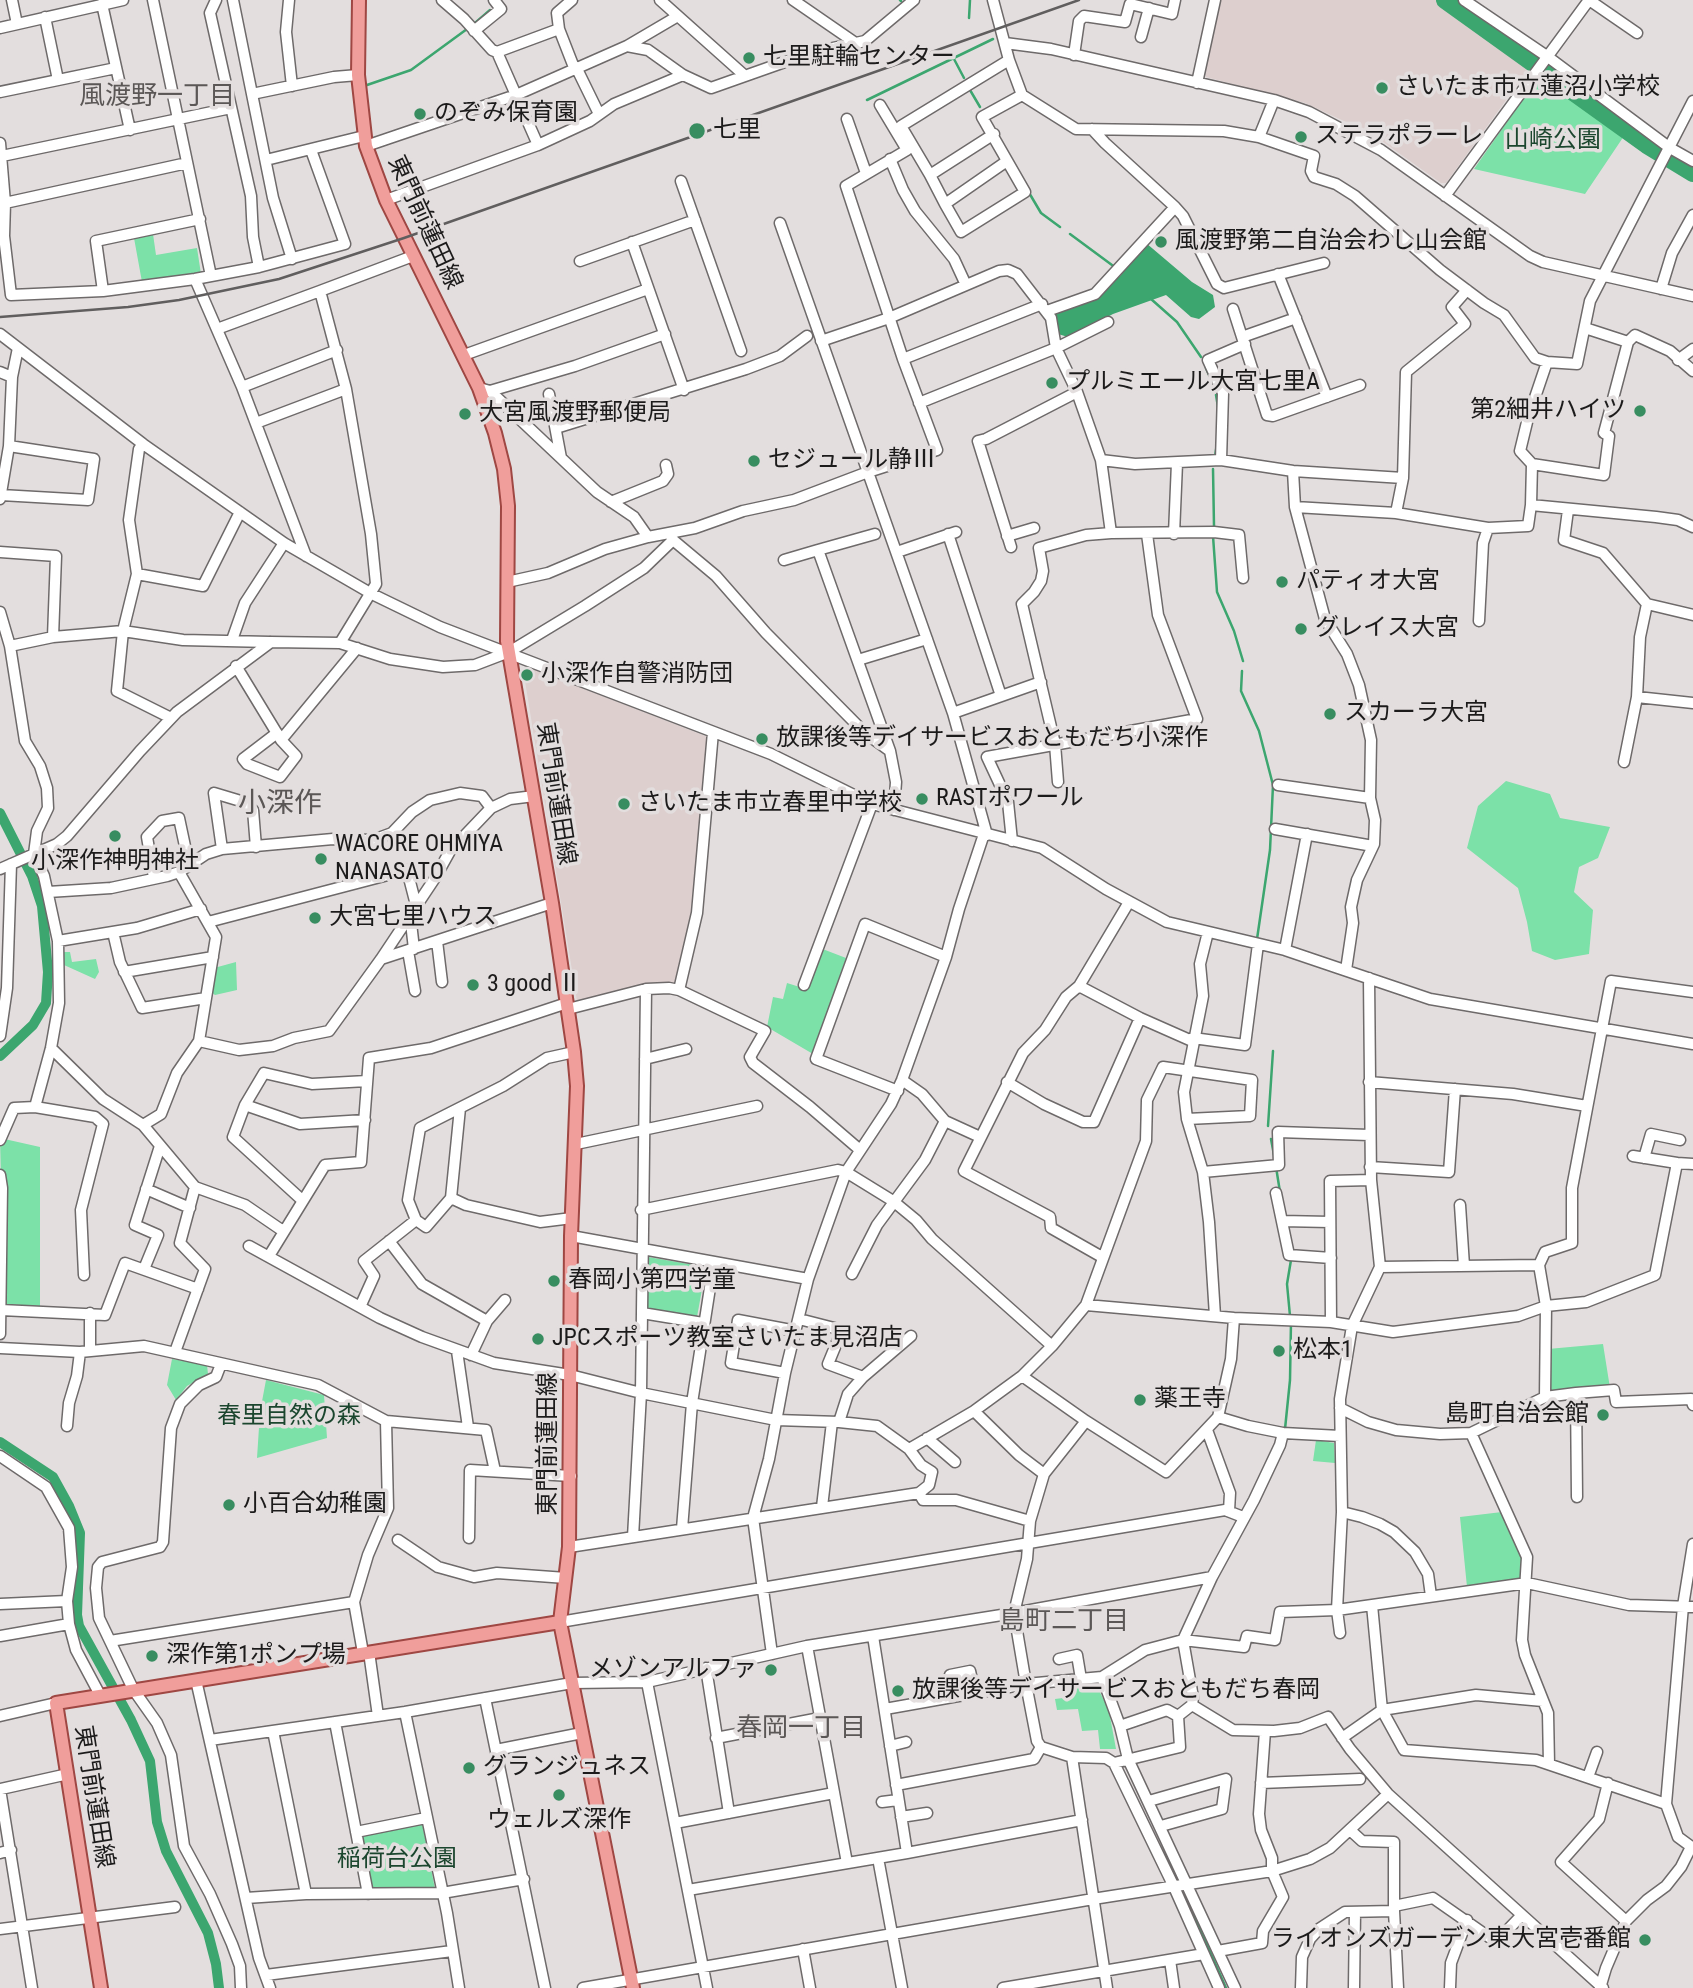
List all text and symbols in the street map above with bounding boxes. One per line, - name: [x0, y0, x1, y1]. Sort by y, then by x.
- place label: 七里駐輪センター: [763, 44, 955, 72]
- marker: 七里駐輪センター: [741, 50, 757, 66]
- place label: さいたま市立蓮沼小学校: [1396, 74, 1660, 102]
- marker: さいたま市立蓮沼小学校: [1374, 80, 1390, 96]
- district label: 風渡野一丁目: [79, 81, 235, 113]
- place label: のぞみ保育園: [434, 100, 578, 128]
- marker: のぞみ保育園: [412, 106, 428, 122]
- place label: 七里: [713, 117, 761, 145]
- marker: 七里: [687, 121, 707, 141]
- place label: ステラポラーレ: [1315, 123, 1483, 151]
- park label: 山崎公園: [1505, 127, 1601, 155]
- marker: ステラポラーレ: [1293, 129, 1309, 145]
- street label: 東門前蓮田線: [381, 152, 467, 294]
- place label: 風渡野第二自治会わし山会館: [1175, 228, 1487, 256]
- marker: 風渡野第二自治会わし山会館: [1153, 234, 1169, 250]
- place label: プルミエール大宮七里A: [1066, 369, 1320, 397]
- marker: プルミエール大宮七里A: [1044, 375, 1060, 391]
- place label: 第2細井ハイツ: [1470, 397, 1626, 425]
- place label: 大宮風渡野郵便局: [479, 400, 671, 428]
- marker: 第2細井ハイツ: [1632, 403, 1648, 419]
- marker: 大宮風渡野郵便局: [457, 406, 473, 422]
- place label: セジュール静Ⅲ: [768, 447, 936, 475]
- marker: セジュール静Ⅲ: [746, 453, 762, 469]
- place label: パティオ大宮: [1296, 568, 1440, 596]
- marker: パティオ大宮: [1274, 574, 1290, 590]
- place label: グレイス大宮: [1315, 615, 1459, 643]
- marker: グレイス大宮: [1293, 621, 1309, 637]
- place label: 小深作自警消防団: [541, 661, 733, 689]
- marker: 小深作自警消防団: [519, 667, 535, 683]
- place label: スカーラ大宮: [1344, 700, 1488, 728]
- marker: スカーラ大宮: [1322, 706, 1338, 722]
- street label: 東門前蓮田線: [530, 721, 580, 867]
- place label: 放課後等デイサービスおともだち小深作: [776, 725, 1208, 753]
- marker: 放課後等デイサービスおともだち小深作: [754, 731, 770, 747]
- place label: RASTポワール: [936, 785, 1084, 813]
- district label: 小深作: [238, 788, 322, 822]
- place label: さいたま市立春里中学校: [638, 790, 902, 818]
- marker: RASTポワール: [914, 791, 930, 807]
- marker: さいたま市立春里中学校: [616, 796, 632, 812]
- marker: 小深作神明神社: [107, 828, 123, 844]
- place label: WACORE OHMIYA NANASATO: [335, 831, 503, 887]
- place label: 小深作神明神社: [31, 848, 199, 876]
- marker: WACORE OHMIYA NANASATO: [313, 851, 329, 867]
- place label: 大宮七里ハウス: [329, 904, 497, 932]
- marker: 大宮七里ハウス: [307, 910, 323, 926]
- place label: 3 good Ⅱ: [487, 971, 582, 999]
- marker: 3 good Ⅱ: [465, 977, 481, 993]
- place label: 春岡小第四学童: [568, 1267, 736, 1295]
- marker: 春岡小第四学童: [546, 1273, 562, 1289]
- place label: JPCスポーツ教室さいたま見沼店: [552, 1325, 903, 1353]
- marker: JPCスポーツ教室さいたま見沼店: [530, 1331, 546, 1347]
- place label: 松本1: [1293, 1337, 1353, 1365]
- marker: 松本1: [1271, 1343, 1287, 1359]
- street label: 東門前蓮田線: [535, 1372, 563, 1516]
- place label: 薬王寺: [1154, 1386, 1226, 1414]
- marker: 薬王寺: [1132, 1392, 1148, 1408]
- place label: 島町自治会館: [1445, 1401, 1589, 1429]
- park label: 春里自然の森: [217, 1403, 361, 1431]
- marker: 島町自治会館: [1595, 1407, 1611, 1423]
- place label: 小百合幼稚園: [243, 1491, 387, 1519]
- marker: 小百合幼稚園: [221, 1497, 237, 1513]
- district label: 島町二丁目: [999, 1606, 1129, 1638]
- place label: 深作第1ポンプ場: [166, 1642, 346, 1670]
- marker: 深作第1ポンプ場: [144, 1648, 160, 1664]
- place label: メゾンアルファ: [589, 1656, 757, 1684]
- marker: メゾンアルファ: [763, 1662, 779, 1678]
- place label: 放課後等デイサービスおともだち春岡: [912, 1677, 1320, 1705]
- marker: 放課後等デイサービスおともだち春岡: [890, 1683, 906, 1699]
- district label: 春岡一丁目: [736, 1713, 866, 1745]
- street label: 東門前蓮田線: [68, 1724, 118, 1870]
- place label: グランジュネス: [483, 1754, 651, 1782]
- marker: グランジュネス: [461, 1760, 477, 1776]
- marker: ウェルズ深作: [551, 1787, 567, 1803]
- place label: ウェルズ深作: [487, 1807, 631, 1835]
- park label: 稲荷台公園: [337, 1846, 457, 1874]
- place label: ライオンズガーデン東大宮壱番館: [1271, 1926, 1631, 1954]
- marker: ライオンズガーデン東大宮壱番館: [1637, 1932, 1653, 1948]

